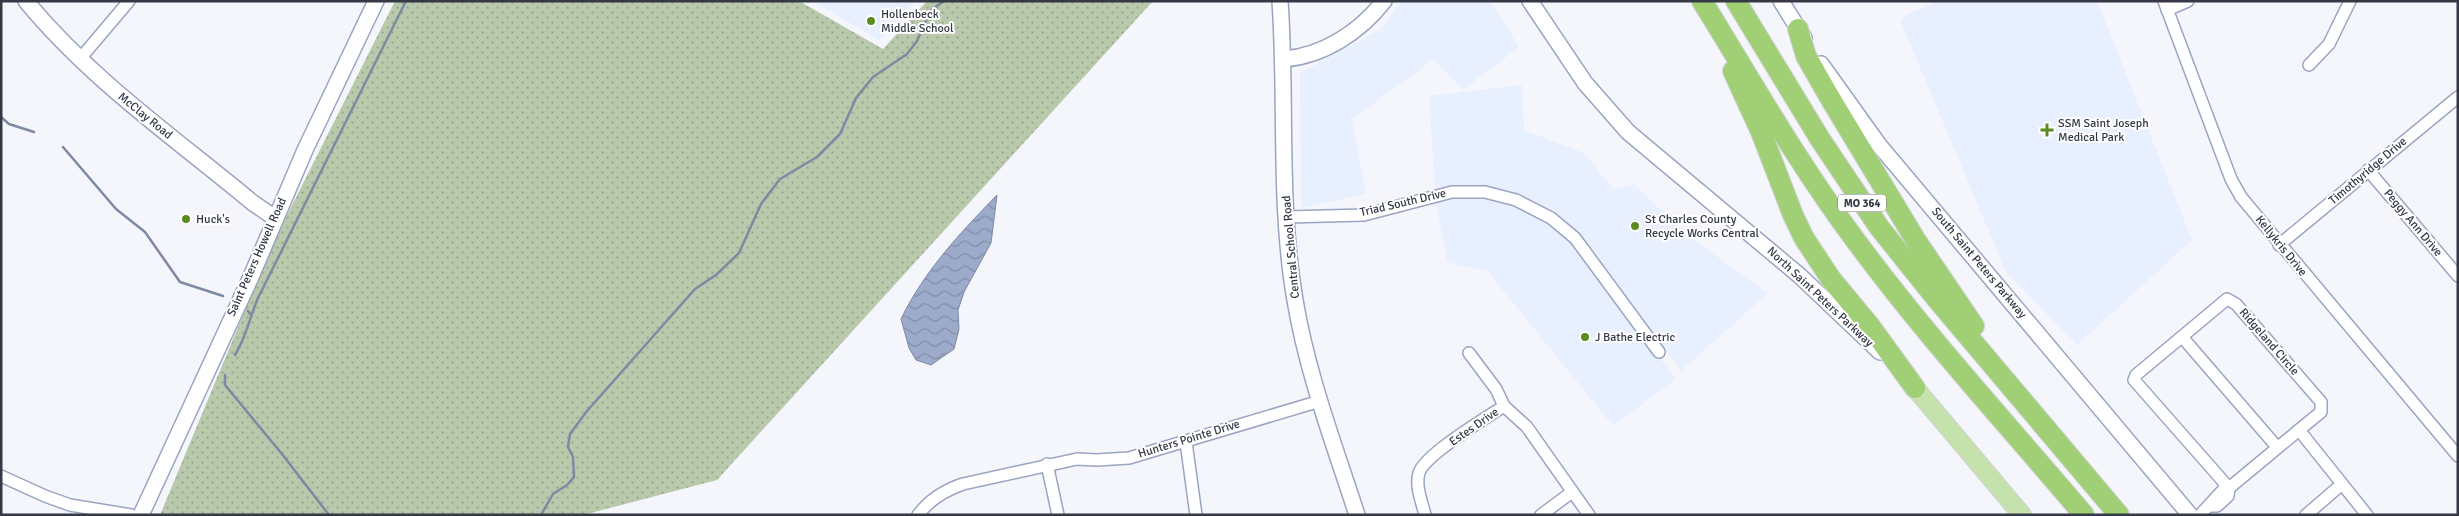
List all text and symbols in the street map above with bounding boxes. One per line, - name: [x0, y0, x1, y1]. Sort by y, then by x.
- place label: Hollenbeck Middle School: [881, 7, 954, 36]
- marker: Hollenbeck Middle School: [865, 15, 877, 27]
- street label: McClay Road: [115, 89, 175, 143]
- place label: SSM Saint Joseph Medical Park: [2058, 116, 2149, 145]
- marker: SSM Saint Joseph Medical Park: [2040, 123, 2054, 137]
- street label: Timothyridge Drive: [2326, 134, 2410, 208]
- street label: Triad South Drive: [1358, 186, 1448, 220]
- street label: Peggy Ann Drive: [2380, 186, 2446, 260]
- road number: MO 364: [1838, 194, 1886, 212]
- street label: Saint Peters Howell Road: [224, 195, 290, 319]
- street label: Central School Road: [1279, 195, 1303, 299]
- street label: South Saint Peters Parkway: [1928, 204, 2030, 322]
- place label: Huck's: [196, 212, 230, 227]
- place label: St Charles County Recycle Works Central: [1645, 212, 1759, 241]
- marker: Huck's: [180, 213, 192, 225]
- street label: Kellykris Drive: [2252, 213, 2310, 279]
- marker: St Charles County Recycle Works Central: [1629, 220, 1641, 232]
- street label: North Saint Peters Parkway: [1764, 244, 1877, 350]
- street label: Ridgeland Circle: [2236, 305, 2302, 379]
- place label: J Bathe Electric: [1595, 330, 1676, 345]
- marker: J Bathe Electric: [1579, 331, 1591, 343]
- street label: Estes Drive: [1446, 405, 1502, 449]
- street label: Hunters Pointe Drive: [1136, 416, 1242, 462]

